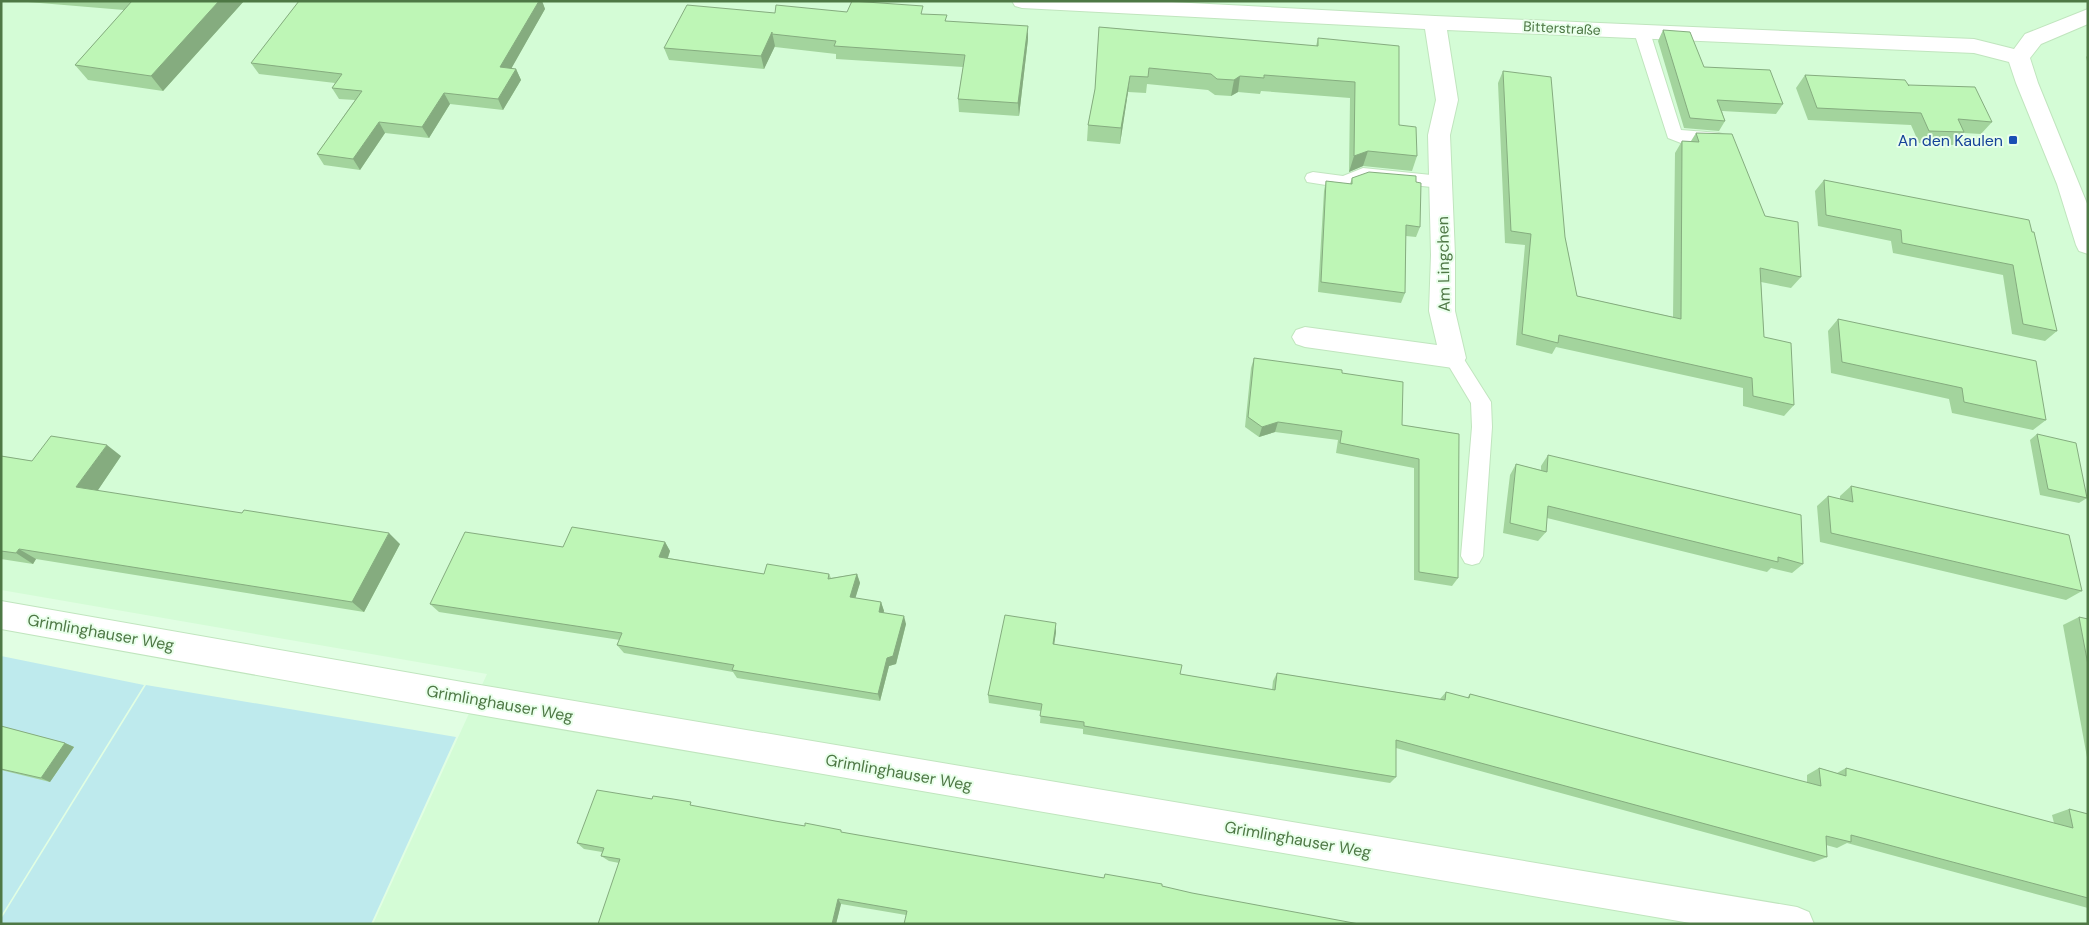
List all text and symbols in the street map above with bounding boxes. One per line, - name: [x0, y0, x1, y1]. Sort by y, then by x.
- street label: Bitterstraße: [1523, 17, 1601, 39]
- place label: An den Kaulen: [1898, 130, 2003, 151]
- marker: An den Kaulen: [2007, 134, 2019, 146]
- street label: Am Lingchen: [1432, 216, 1455, 312]
- street label: Grimlinghauser Weg: [26, 609, 176, 656]
- street label: Grimlinghauser Weg: [425, 680, 575, 727]
- street label: Grimlinghauser Weg: [824, 749, 974, 796]
- street label: Grimlinghauser Weg: [1223, 816, 1373, 863]

